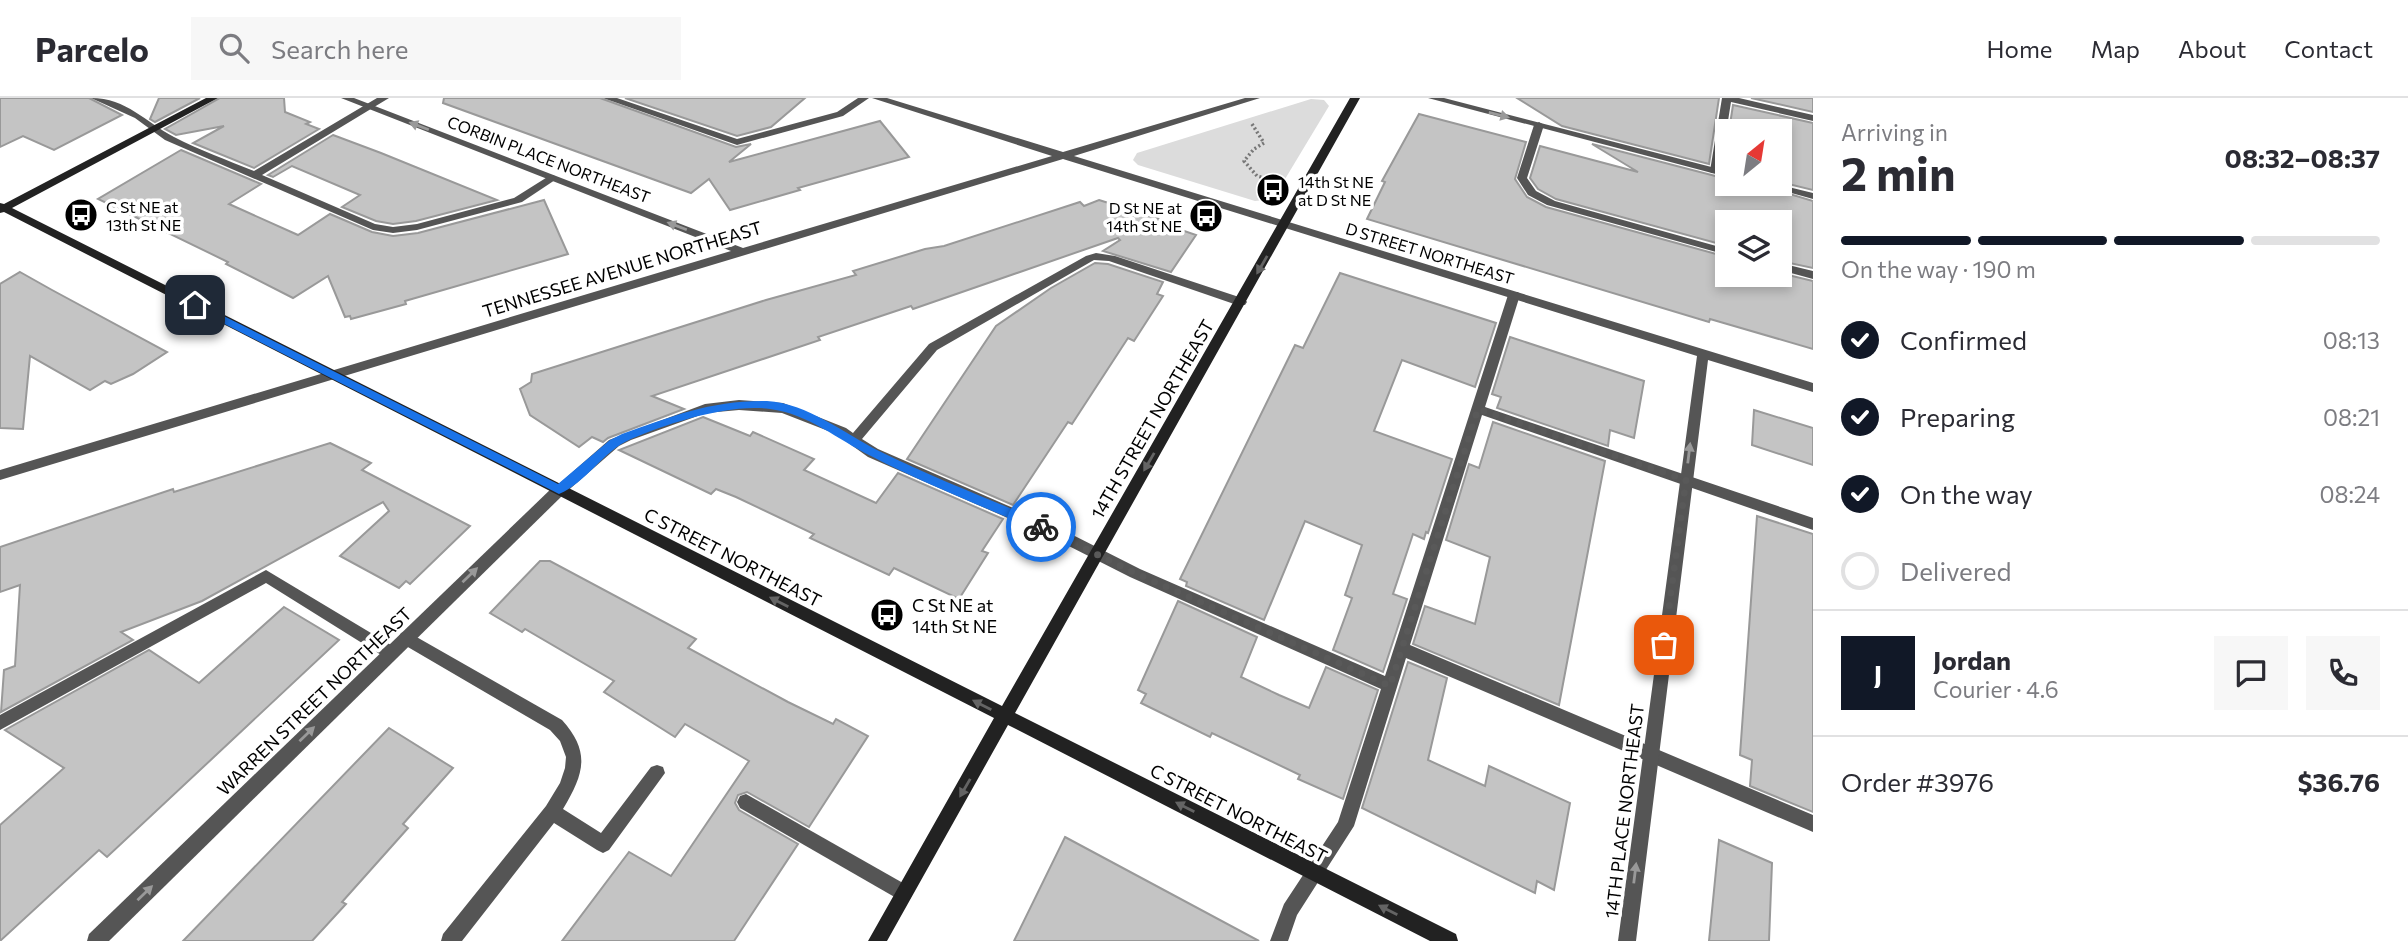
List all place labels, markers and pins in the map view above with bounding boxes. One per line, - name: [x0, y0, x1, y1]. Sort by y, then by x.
- bus stop icon: 14th St NE at D St NE: [1254, 171, 1292, 209]
- place label: 14th St NE at D St NE: [1298, 172, 1374, 209]
- bus stop icon: C St NE at 13th St NE: [62, 196, 100, 234]
- place label: C St NE at 13th St NE: [106, 197, 181, 234]
- bus stop icon: D St NE at 14th St NE: [1187, 197, 1225, 235]
- place label: D St NE at 14th St NE: [1106, 198, 1182, 235]
- pin: [165, 275, 225, 335]
- place label: C St NE at 14th St NE: [912, 594, 997, 637]
- bus stop icon: C St NE at 14th St NE: [868, 596, 906, 634]
- pin: [1634, 615, 1694, 675]

